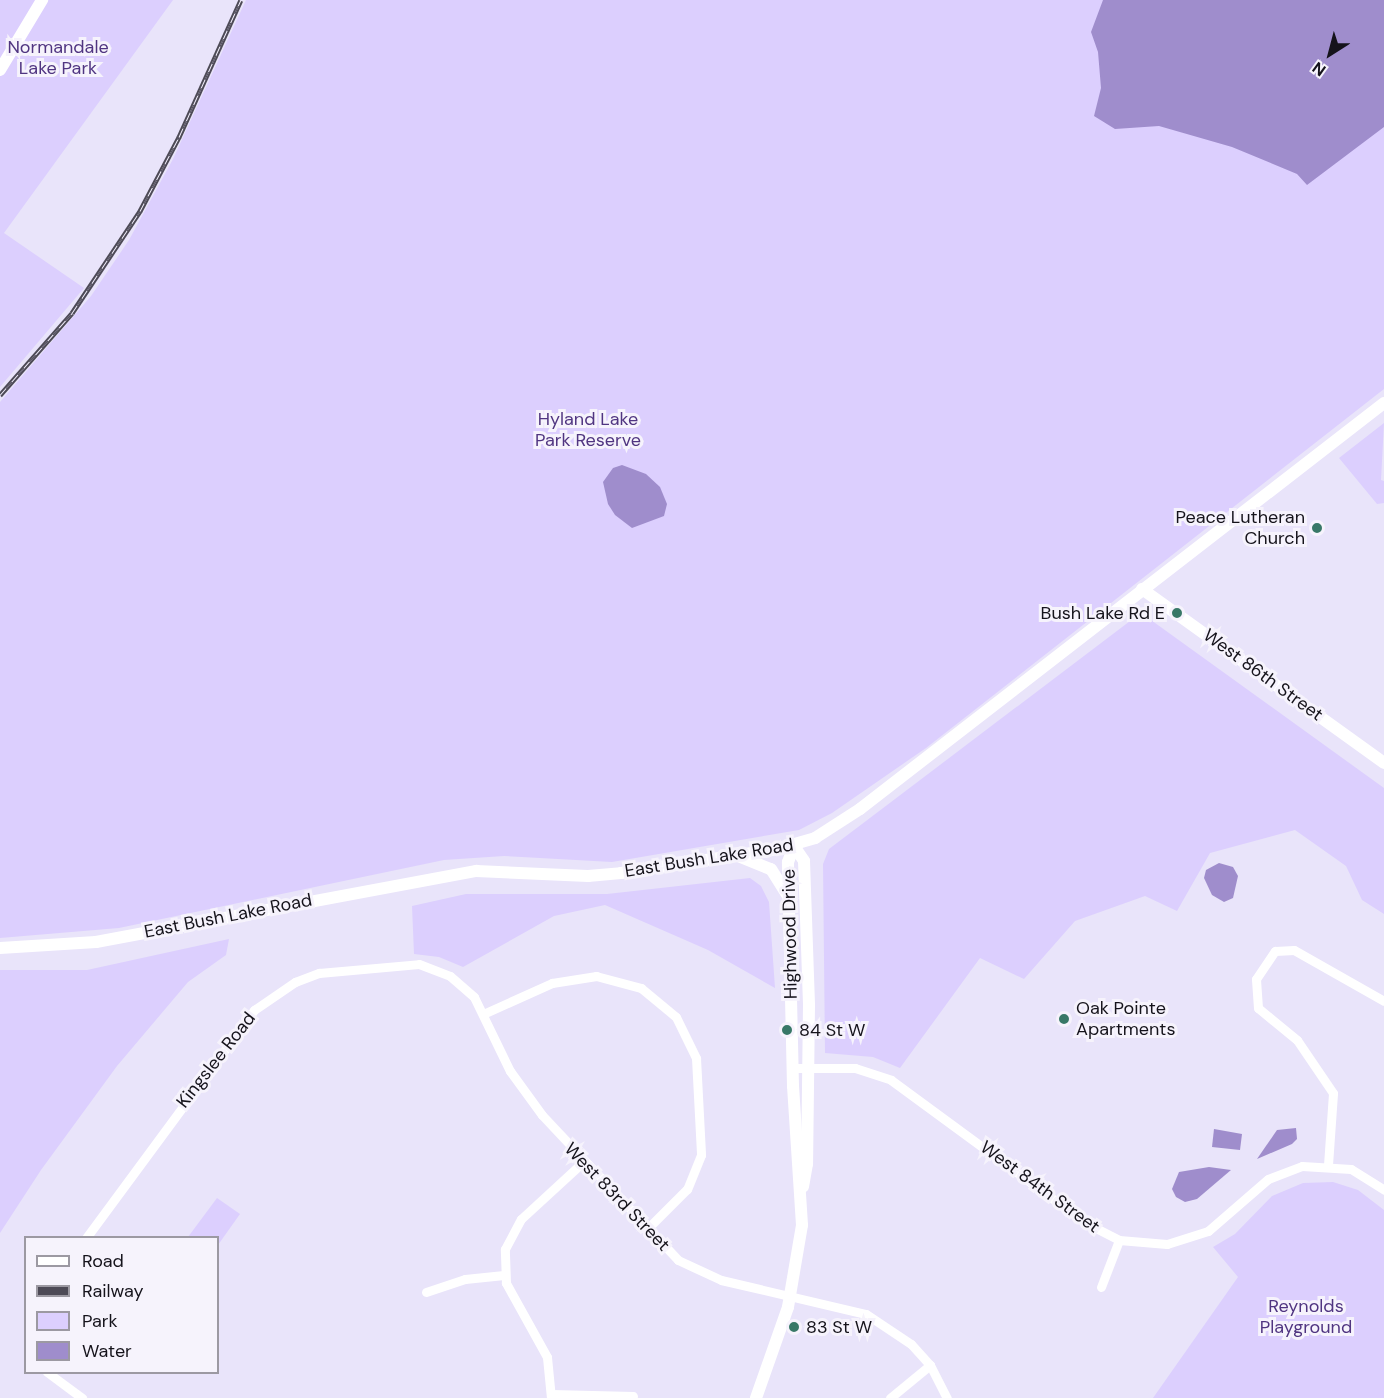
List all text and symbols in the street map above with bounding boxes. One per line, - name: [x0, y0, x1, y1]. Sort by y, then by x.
- north arrow: [1300, 24, 1360, 84]
- park label: Normandale Lake Park: [7, 37, 109, 80]
- text: N: [1308, 57, 1330, 81]
- park label: Hyland Lake Park Reserve: [535, 409, 641, 452]
- place label: Peace Lutheran Church: [1176, 507, 1305, 550]
- marker: Peace Lutheran Church: [1310, 521, 1324, 535]
- place label: Bush Lake Rd E: [1041, 602, 1165, 624]
- marker: Bush Lake Rd E: [1170, 606, 1184, 620]
- street label: West 86th Street: [1199, 624, 1327, 726]
- street label: East Bush Lake Road: [623, 834, 795, 882]
- street label: Highwood Drive: [778, 869, 802, 999]
- street label: East Bush Lake Road: [142, 889, 314, 943]
- place label: Oak Pointe Apartments: [1076, 998, 1175, 1040]
- street label: Kingslee Road: [172, 1008, 260, 1112]
- marker: Oak Pointe Apartments: [1057, 1012, 1071, 1026]
- place label: 84 St W: [799, 1019, 865, 1041]
- marker: 84 St W: [780, 1023, 794, 1037]
- street label: West 84th Street: [976, 1136, 1104, 1238]
- street label: West 83rd Street: [560, 1138, 674, 1256]
- legend: [24, 1236, 219, 1374]
- text: Road: [82, 1249, 124, 1273]
- text: Railway: [82, 1279, 144, 1303]
- park label: Reynolds Playground: [1260, 1296, 1352, 1338]
- text: Park: [82, 1309, 118, 1333]
- place label: 83 St W: [806, 1316, 872, 1338]
- marker: 83 St W: [787, 1320, 801, 1334]
- text: Water: [82, 1339, 132, 1363]

